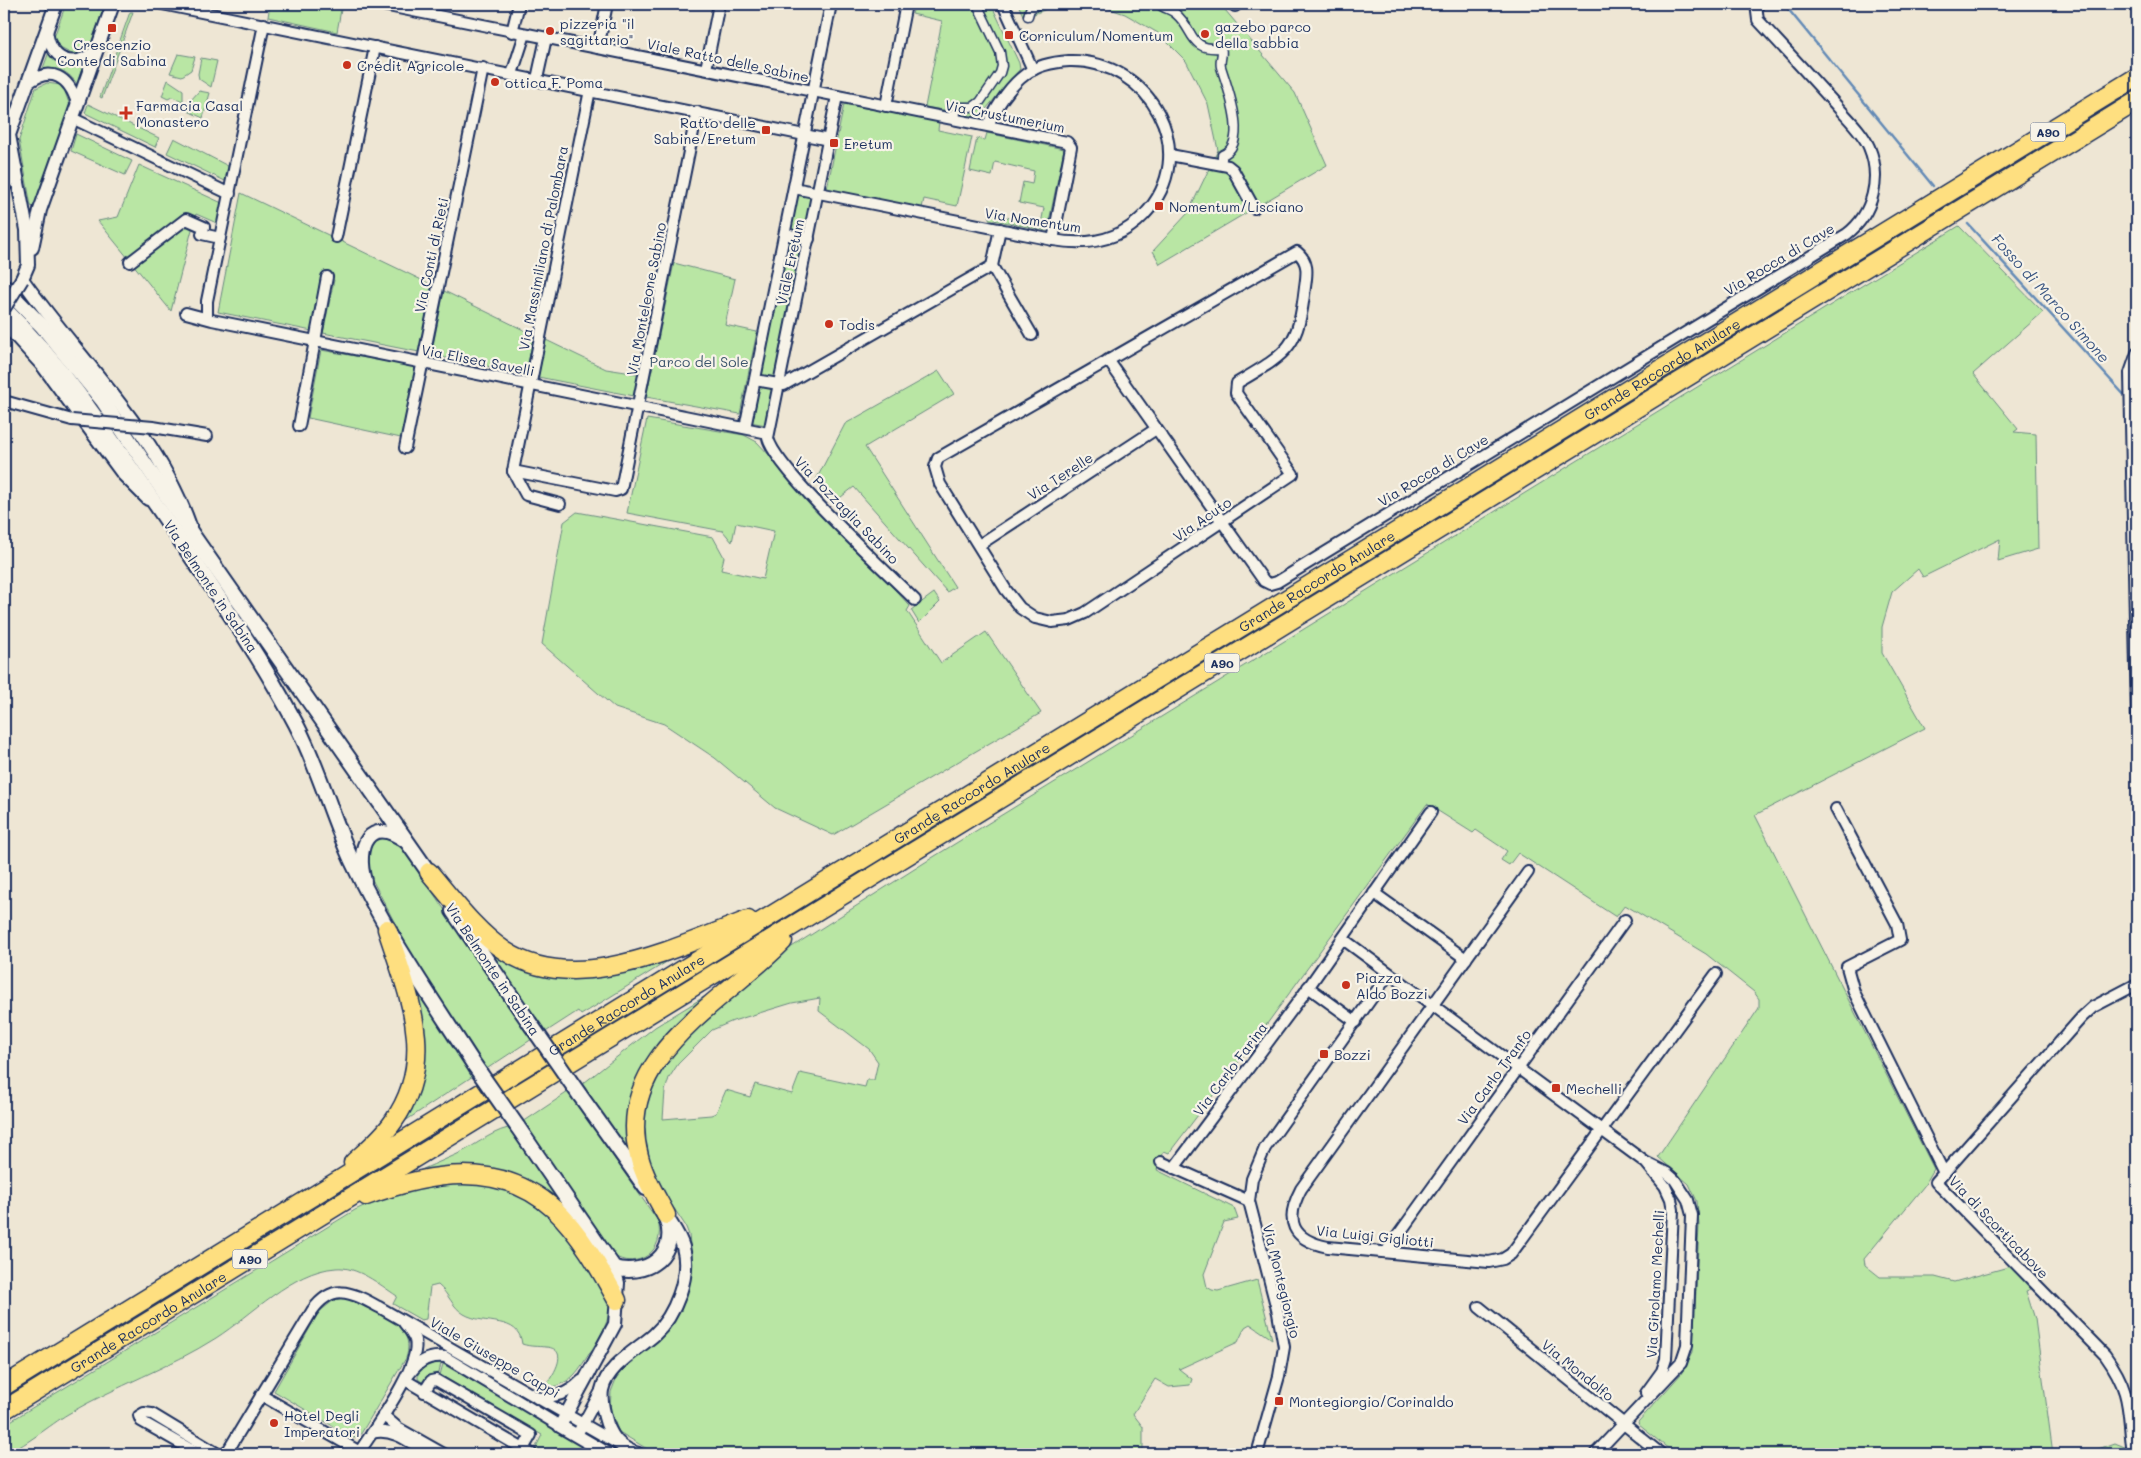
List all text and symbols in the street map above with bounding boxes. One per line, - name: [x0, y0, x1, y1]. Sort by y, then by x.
- place label: pizzeria "il sagittario": [560, 14, 634, 49]
- place label: gazebo parco della sabbia: [1215, 17, 1311, 52]
- marker: Crescenzio Conte di Sabina: [106, 22, 118, 34]
- marker: pizzeria "il sagittario": [544, 25, 556, 37]
- place label: Corniculum/Nomentum: [1019, 26, 1173, 45]
- marker: gazebo parco della sabbia: [1199, 28, 1211, 40]
- marker: Corniculum/Nomentum: [1003, 29, 1015, 41]
- street label: Viale Ratto delle Sabine: [645, 34, 811, 86]
- place label: Crescenzio Conte di Sabina: [57, 35, 167, 70]
- place label: Crédit Agricole: [357, 56, 464, 75]
- marker: Crédit Agricole: [341, 59, 353, 71]
- place label: ottica F. Poma: [505, 73, 603, 92]
- marker: ottica F. Poma: [489, 76, 501, 88]
- street label: Via Crustumerium: [943, 95, 1067, 137]
- place label: Farmacia Casal Monastero: [136, 96, 243, 131]
- marker: Farmacia Casal Monastero: [120, 107, 132, 119]
- place label: Ratto delle Sabine/Eretum: [654, 113, 756, 148]
- road number: A90: [2030, 122, 2066, 142]
- marker: Ratto delle Sabine/Eretum: [760, 124, 772, 136]
- place label: Eretum: [844, 134, 893, 153]
- marker: Eretum: [828, 137, 840, 149]
- street label: Via Massimiliano di Palombara: [514, 144, 572, 352]
- street label: Via Conti di Rieti: [409, 196, 453, 314]
- place label: Nomentum/Lisciano: [1169, 197, 1303, 216]
- marker: Nomentum/Lisciano: [1153, 200, 1165, 212]
- street label: Via Nomentum: [983, 203, 1083, 237]
- street label: Viale Eretum: [772, 217, 808, 307]
- street label: Via Rocca di Cave: [1720, 218, 1838, 300]
- street label: Via Monteleone Sabino: [622, 221, 670, 377]
- water label: Fosso di Marco Simone: [1988, 229, 2114, 367]
- street label: Grande Raccordo Anulare: [1580, 314, 1743, 424]
- place label: Todis: [839, 315, 875, 334]
- marker: Todis: [823, 318, 835, 330]
- street label: Via Elisea Savelli: [420, 340, 536, 380]
- park label: Parco del Sole: [649, 352, 749, 371]
- street label: Via Rocca di Cave: [1374, 429, 1492, 511]
- street label: Via Terelle: [1024, 448, 1096, 504]
- street label: Via Pozzaglia Sabino: [791, 452, 903, 568]
- street label: Via Acuto: [1169, 493, 1235, 545]
- street label: Via Belmonte in Sabina: [159, 516, 263, 656]
- street label: Grande Raccordo Anulare: [1235, 525, 1398, 636]
- road number: A90: [1204, 654, 1240, 672]
- street label: Grande Raccordo Anulare: [890, 737, 1053, 848]
- street label: Via Belmonte in Sabina: [441, 899, 545, 1039]
- street label: Grande Raccordo Anulare: [544, 949, 708, 1060]
- place label: Piazza Aldo Bozzi: [1356, 968, 1428, 1003]
- marker: Piazza Aldo Bozzi: [1340, 979, 1352, 991]
- street label: Via Carlo Farina: [1188, 1018, 1272, 1120]
- street label: Via Carlo Tranfo: [1453, 1025, 1535, 1129]
- place label: Bozzi: [1334, 1045, 1371, 1064]
- marker: Bozzi: [1318, 1048, 1330, 1060]
- place label: Mechelli: [1566, 1079, 1622, 1098]
- marker: Mechelli: [1550, 1082, 1562, 1094]
- street label: Via di Scorticabove: [1945, 1171, 2053, 1283]
- street label: Via Girolamo Mechelli: [1642, 1209, 1668, 1359]
- street label: Via Luigi Gigliotti: [1315, 1220, 1435, 1252]
- street label: Via Montegiorgio: [1259, 1222, 1305, 1340]
- road number: A90: [232, 1250, 268, 1268]
- street label: Grande Raccordo Anulare: [66, 1266, 230, 1377]
- street label: Viale Giuseppe Cappi: [427, 1312, 563, 1402]
- street label: Via Mondolfo: [1538, 1335, 1618, 1405]
- place label: Montegiorgio/Corinaldo: [1289, 1392, 1454, 1411]
- marker: Montegiorgio/Corinaldo: [1273, 1395, 1285, 1407]
- place label: Hotel Degli Imperatori: [284, 1406, 360, 1441]
- marker: Hotel Degli Imperatori: [268, 1417, 280, 1429]

